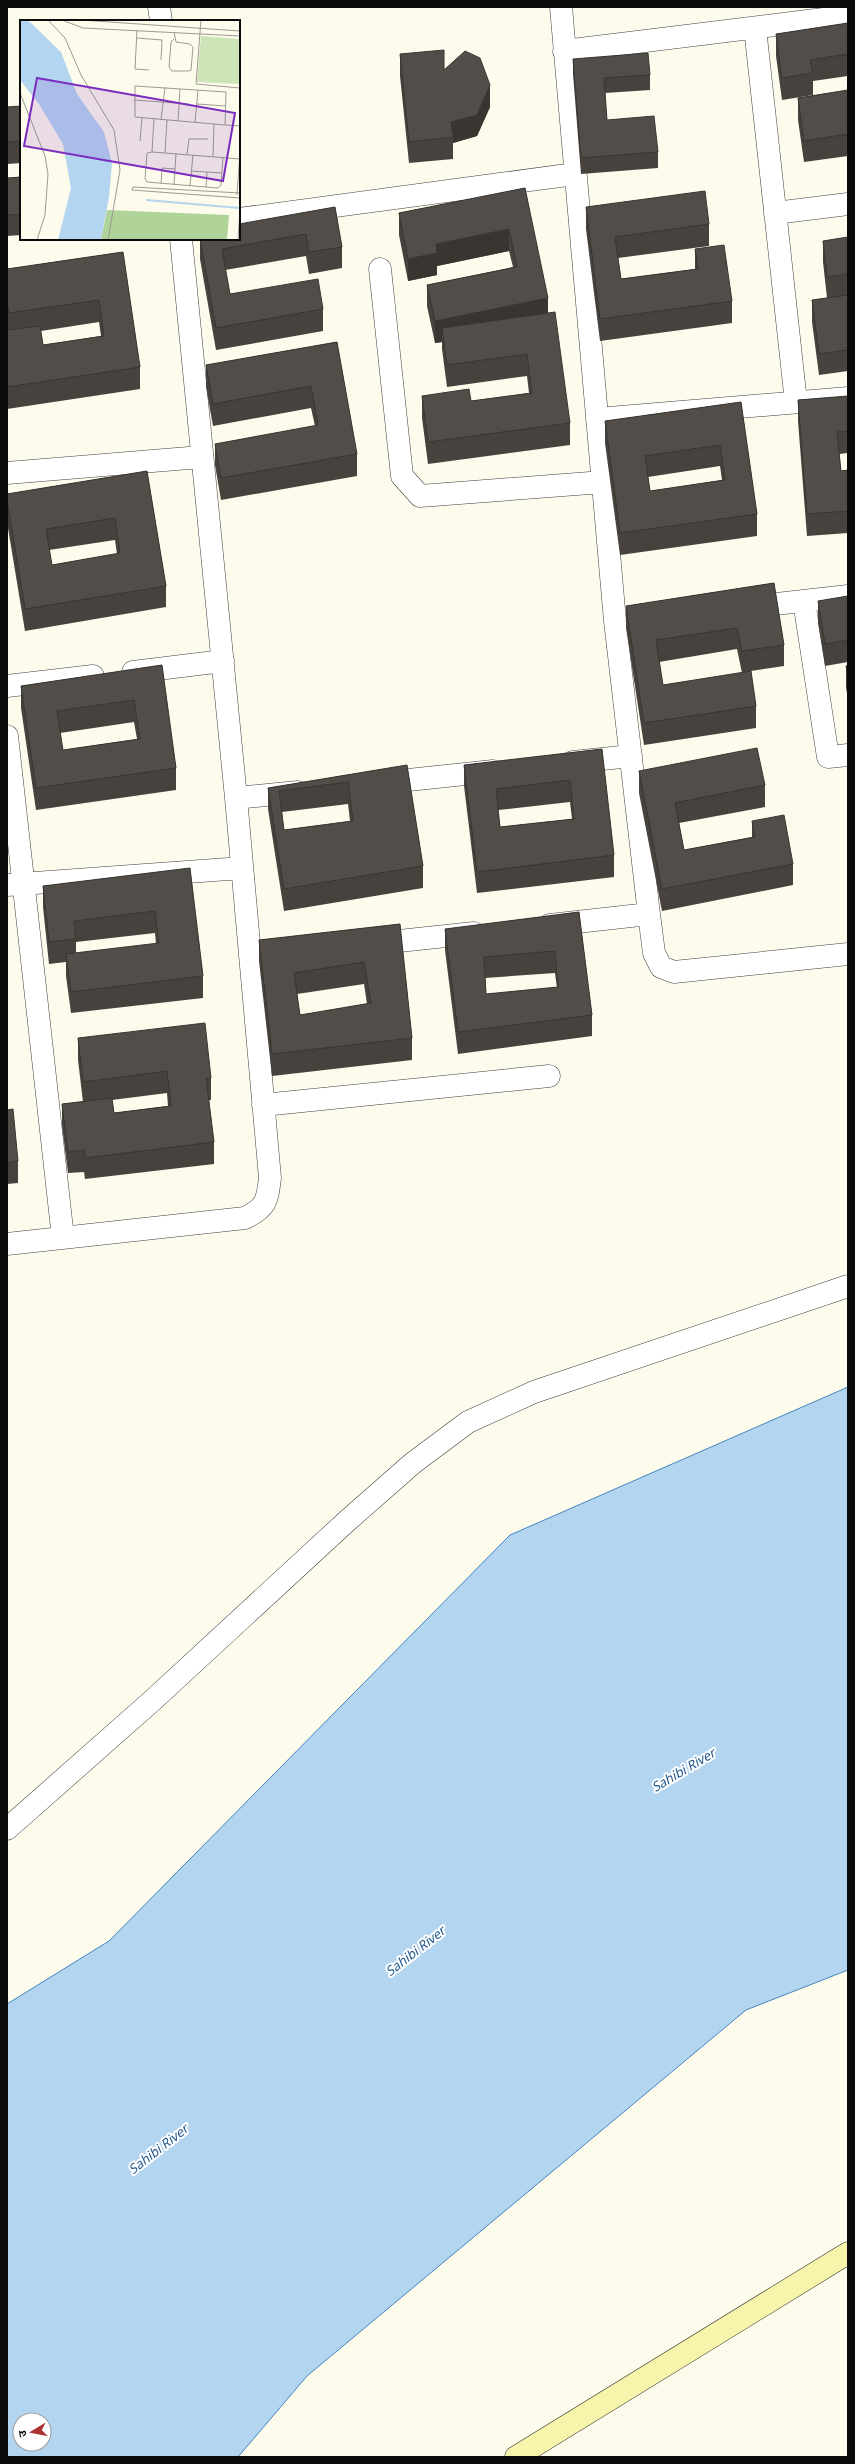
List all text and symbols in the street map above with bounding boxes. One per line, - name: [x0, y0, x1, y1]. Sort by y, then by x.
- inset map: [20, 20, 240, 240]
- water label: Sahibi River: [649, 1745, 720, 1797]
- water label: Sahibi River: [383, 1922, 451, 1981]
- water label: Sahibi River: [126, 2120, 194, 2179]
- north arrow: [12, 2412, 52, 2452]
- text: उ: [16, 2429, 31, 2438]

